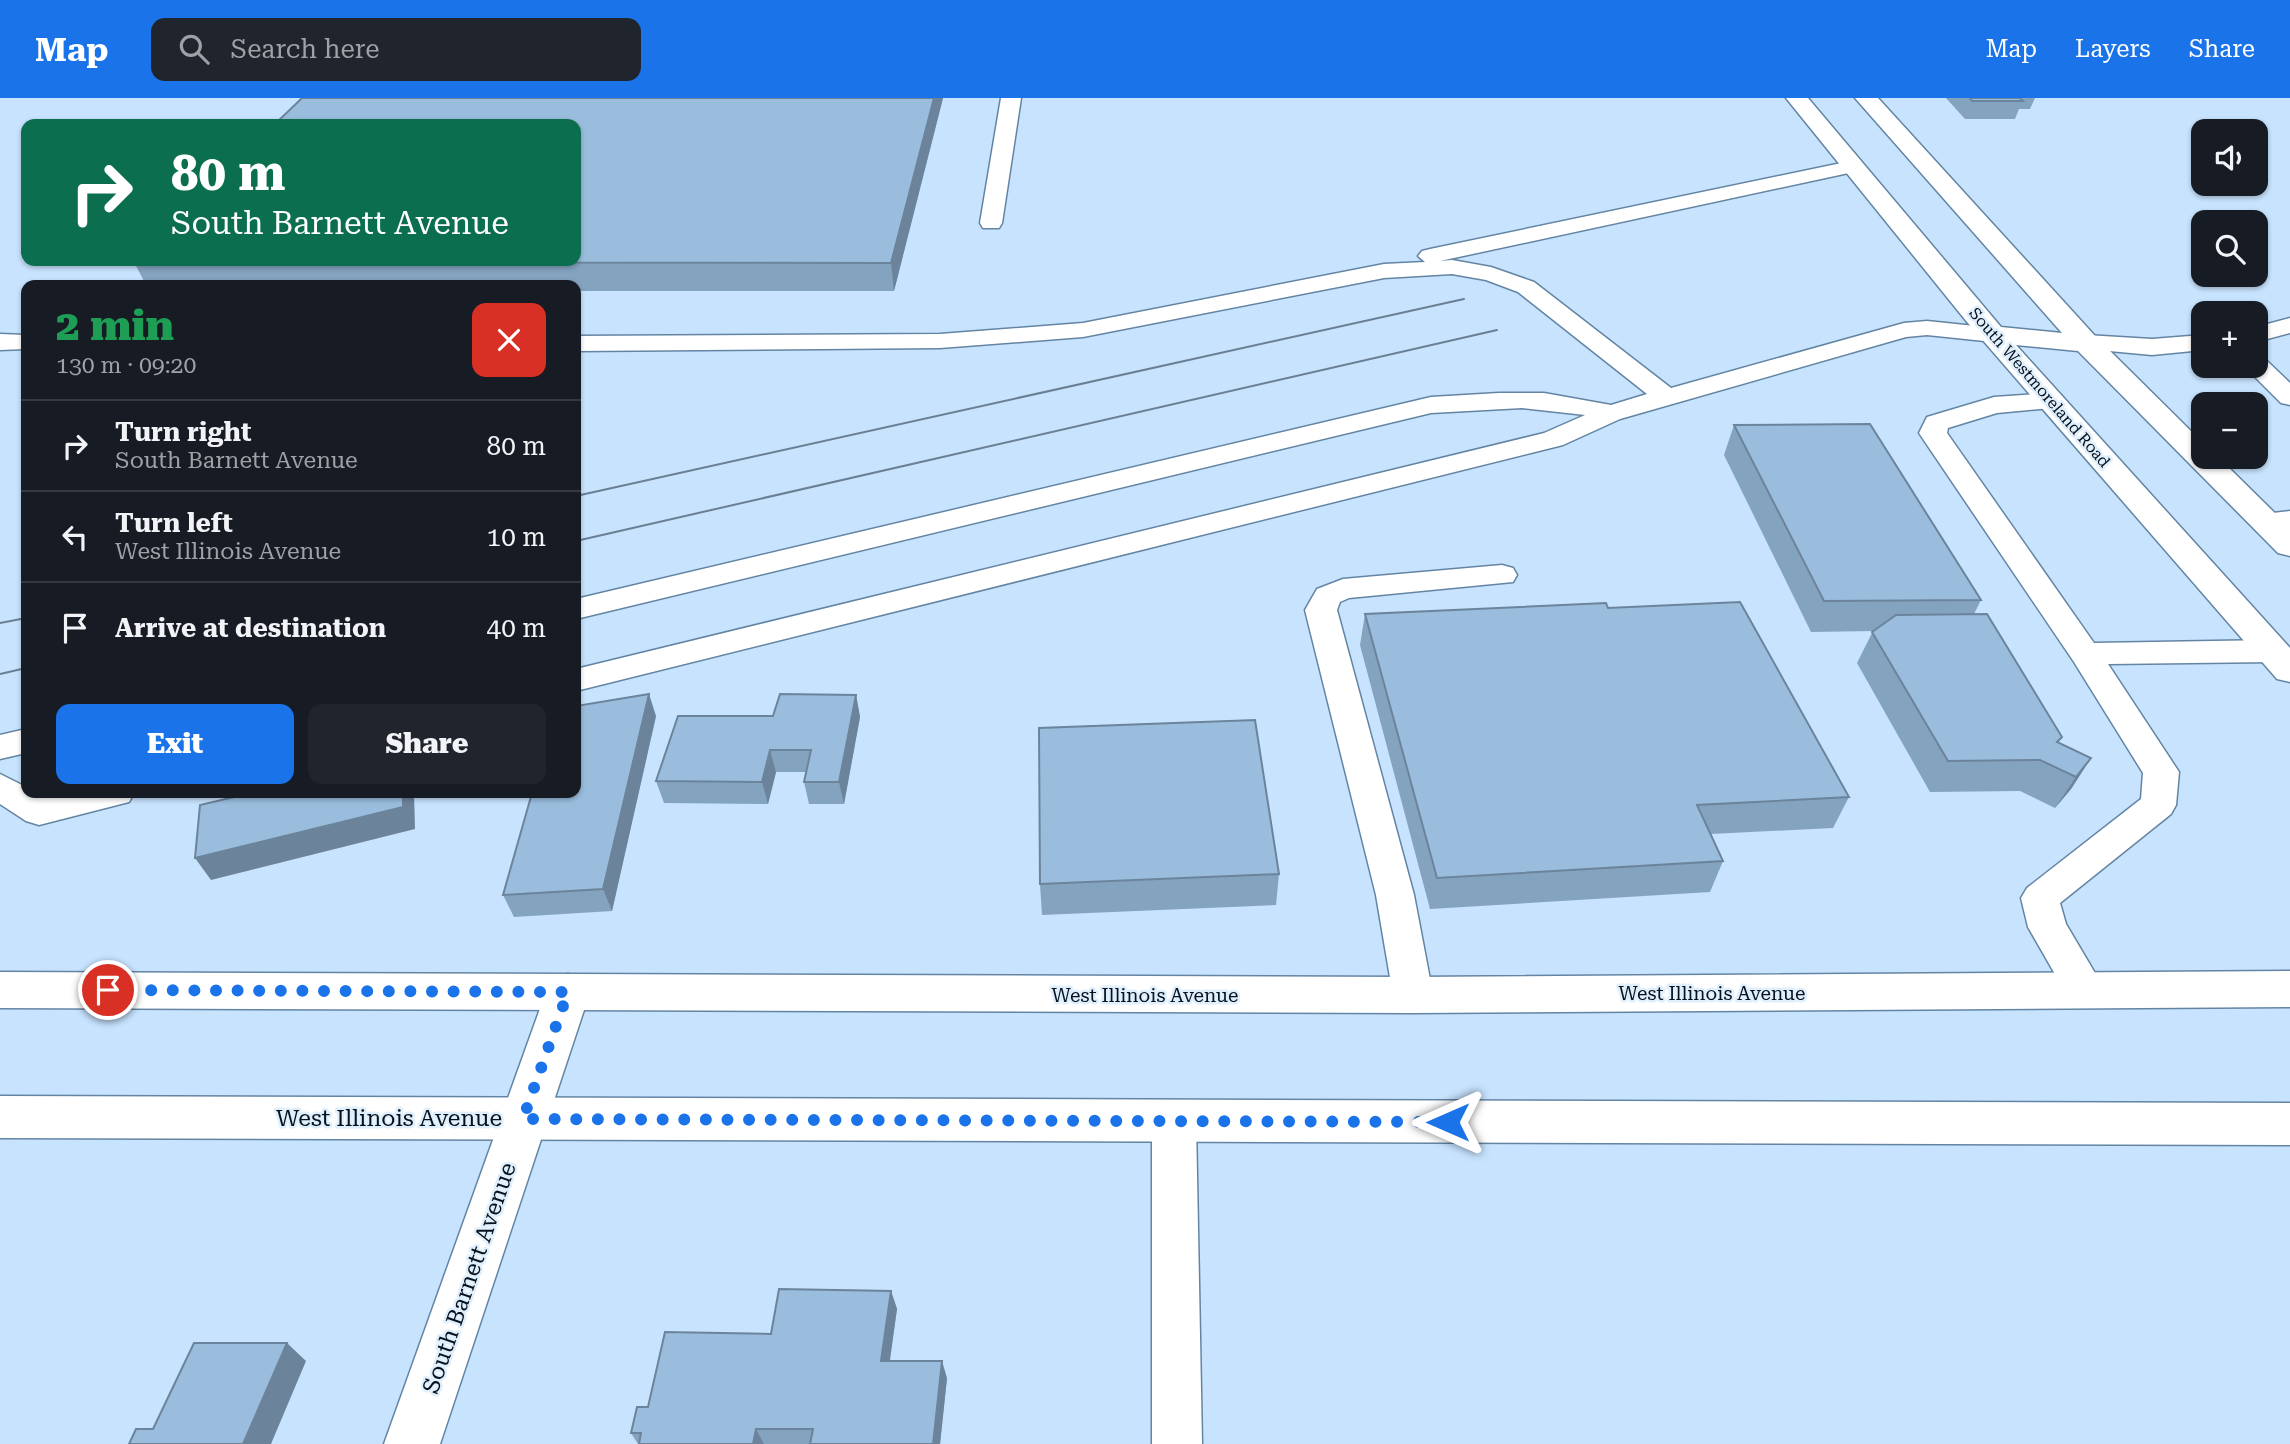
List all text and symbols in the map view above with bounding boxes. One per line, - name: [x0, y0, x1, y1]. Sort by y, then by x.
- search box: [151, 18, 641, 81]
- text: Map: [35, 30, 109, 69]
- icon: search: [175, 30, 213, 68]
- text: Search here: [231, 34, 380, 64]
- text: Map: [1986, 35, 2037, 63]
- text: Layers: [2075, 35, 2151, 63]
- text: Share: [2189, 35, 2255, 63]
- map controls: [2191, 119, 2268, 469]
- button: sound: [2191, 119, 2268, 196]
- text: 80 m: [171, 145, 286, 202]
- icon: right: [56, 147, 147, 238]
- text: South Barnett Avenue: [171, 204, 509, 242]
- button: search: [2191, 210, 2268, 287]
- text: 2 min: [56, 301, 174, 350]
- button: +: [2191, 301, 2268, 378]
- button: close: [472, 303, 546, 377]
- street label: South Westmoreland Road: [1965, 304, 2114, 471]
- text: 130 m · 09:20: [56, 352, 196, 379]
- button: −: [2191, 392, 2268, 469]
- text: Turn right: [115, 417, 251, 447]
- icon: right: [56, 427, 94, 465]
- text: 80 m: [487, 431, 546, 461]
- text: South Barnett Avenue: [115, 447, 358, 474]
- text: Turn left: [115, 508, 233, 538]
- icon: left: [56, 518, 94, 556]
- text: 10 m: [487, 522, 546, 552]
- text: West Illinois Avenue: [115, 538, 341, 565]
- icon: arrive: [56, 609, 94, 647]
- text: Arrive at destination: [115, 613, 386, 643]
- text: 40 m: [487, 613, 546, 643]
- button: Exit: [56, 704, 294, 784]
- button: Share: [308, 704, 546, 784]
- pin: [78, 960, 138, 1020]
- icon: arrive: [89, 971, 127, 1009]
- street label: West Illinois Avenue: [1619, 982, 1805, 1005]
- street label: West Illinois Avenue: [1052, 984, 1238, 1007]
- position arrow: [1411, 1085, 1485, 1159]
- street label: West Illinois Avenue: [276, 1105, 502, 1132]
- street label: South Barnett Avenue: [417, 1159, 522, 1397]

